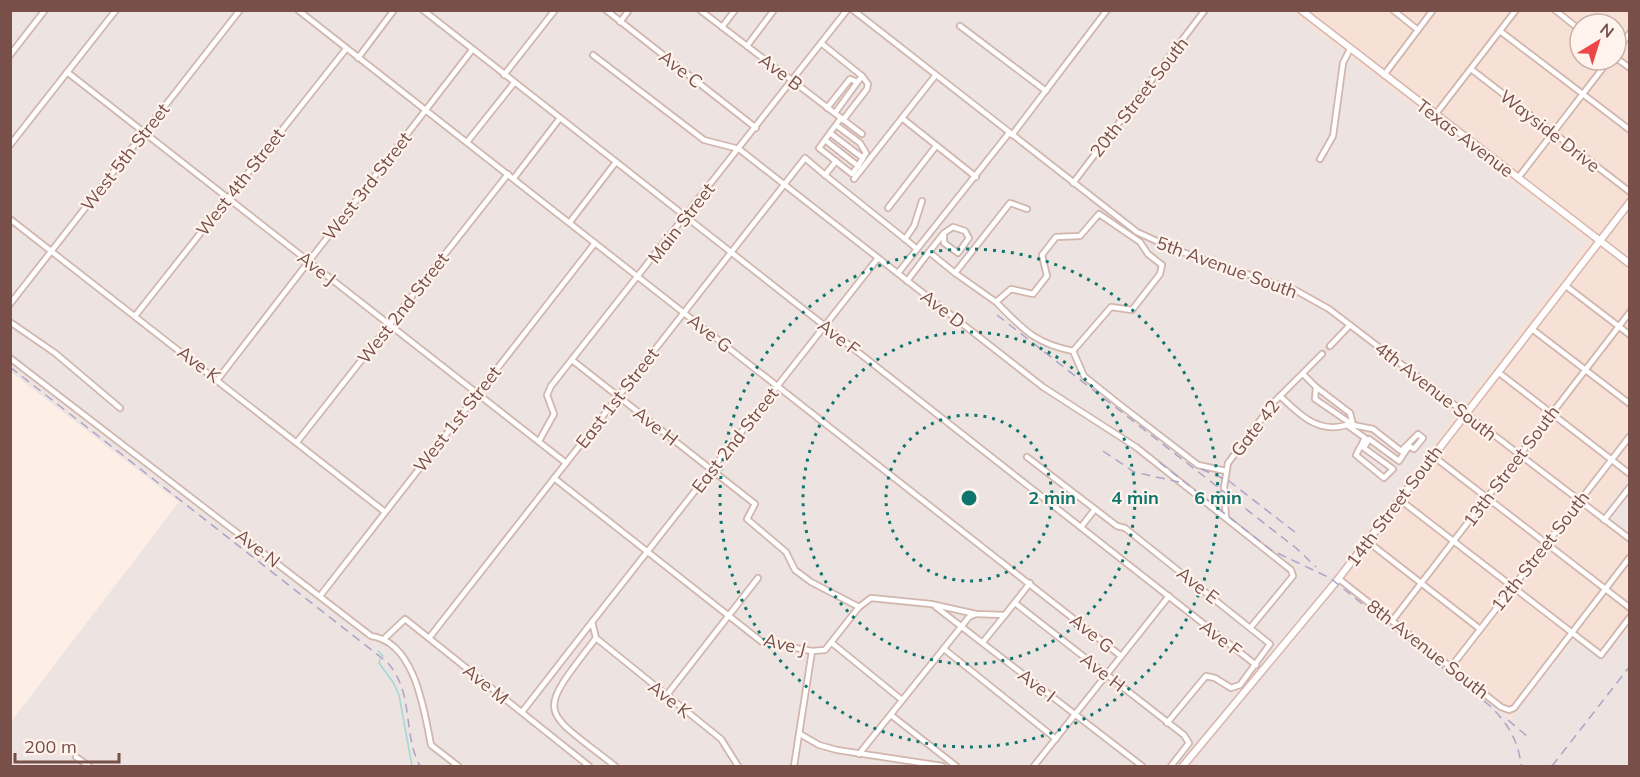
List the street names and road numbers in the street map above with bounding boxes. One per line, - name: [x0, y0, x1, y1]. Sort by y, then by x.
- street label: 20th Street South: [1085, 32, 1193, 162]
- street label: Ave C: [655, 45, 707, 93]
- street label: Ave B: [755, 48, 807, 96]
- street label: Wayside Drive: [1495, 85, 1605, 177]
- street label: Texas Avenue: [1412, 94, 1518, 182]
- street label: West 5th Street: [76, 98, 174, 216]
- street label: West 4th Street: [191, 123, 289, 241]
- street label: West 3rd Street: [318, 127, 416, 245]
- street label: Main Street: [643, 178, 719, 268]
- street label: 5th Avenue South: [1153, 231, 1301, 303]
- street label: Ave J: [293, 246, 341, 290]
- street label: West 2nd Street: [352, 248, 454, 368]
- street label: Ave D: [916, 285, 970, 333]
- street label: Ave G: [683, 309, 737, 357]
- street label: Ave F: [813, 314, 865, 360]
- street label: 4th Avenue South: [1370, 336, 1502, 446]
- street label: Ave K: [173, 340, 226, 388]
- street label: East 1st Street: [571, 343, 663, 453]
- street label: West 1st Street: [408, 361, 506, 477]
- street label: East 2nd Street: [687, 383, 783, 497]
- street label: Gate 42: [1226, 395, 1284, 461]
- street label: Ave H: [629, 401, 683, 451]
- street label: 13th Street South: [1458, 401, 1564, 531]
- street label: 14th Street South: [1341, 441, 1447, 571]
- street label: 12th Street South: [1486, 486, 1594, 616]
- street label: Ave N: [231, 524, 285, 572]
- street label: Ave E: [1172, 561, 1224, 609]
- street label: 8th Avenue South: [1362, 594, 1494, 704]
- street label: Ave G: [1065, 608, 1119, 658]
- street label: Ave F: [1195, 615, 1247, 661]
- street label: Ave J: [762, 628, 808, 660]
- street label: Ave H: [1076, 647, 1130, 697]
- street label: Ave M: [459, 659, 513, 709]
- street label: Ave I: [1014, 663, 1060, 707]
- street label: Ave K: [644, 675, 696, 723]

